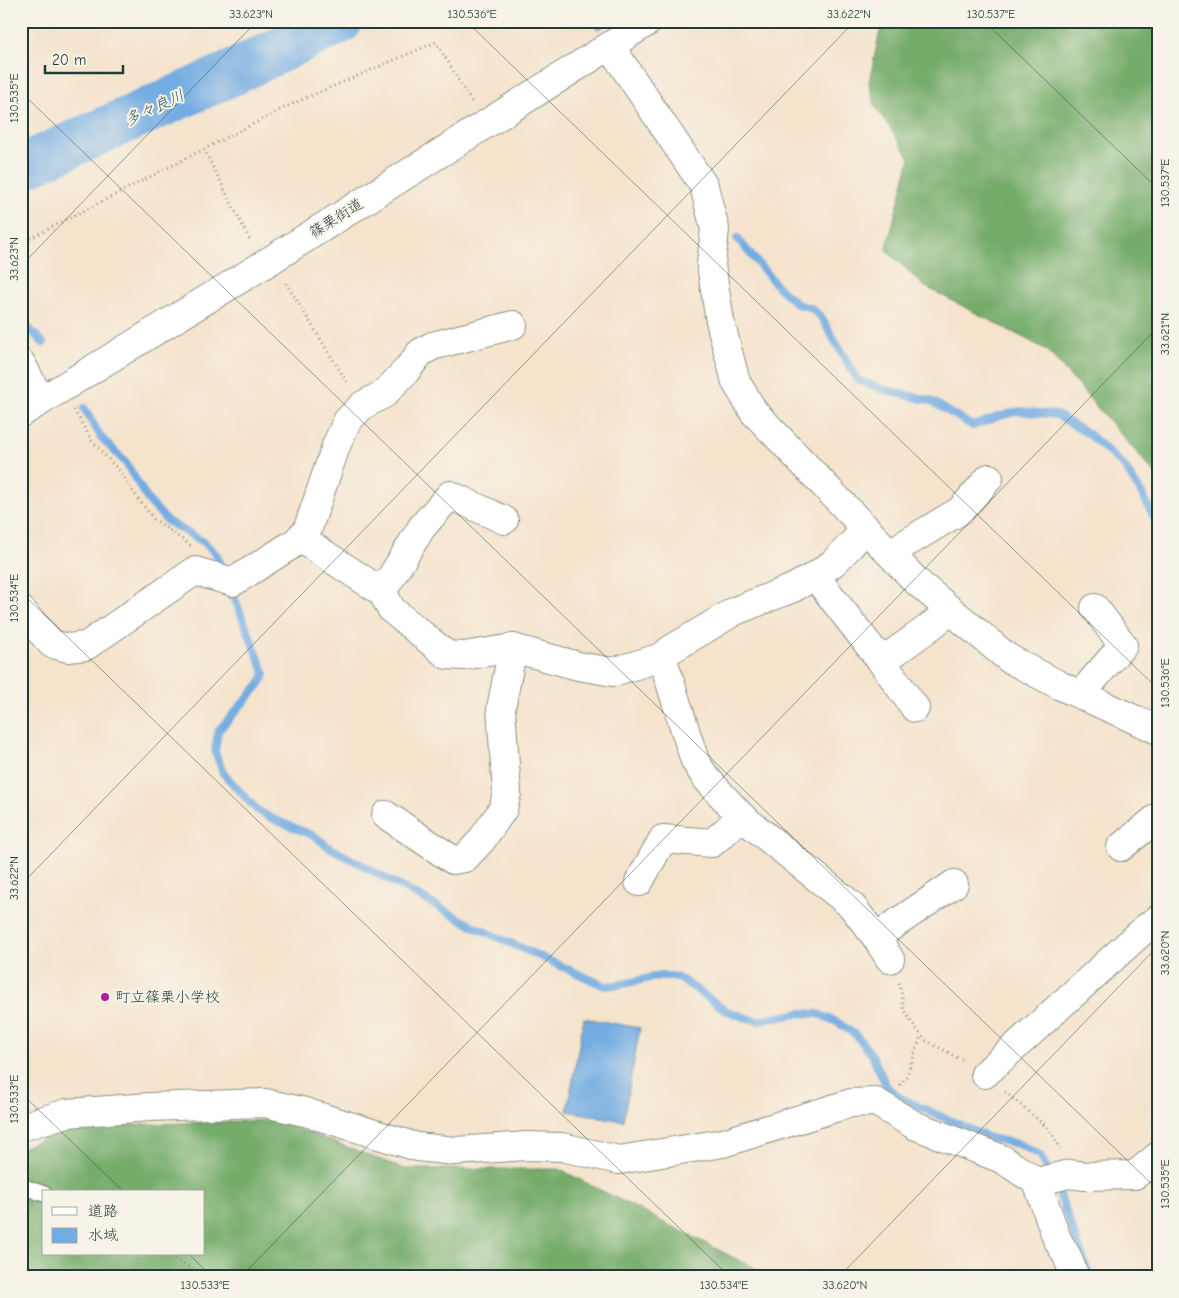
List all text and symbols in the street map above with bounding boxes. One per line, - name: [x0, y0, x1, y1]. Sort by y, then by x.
- text: 33.623°N: [229, 7, 273, 21]
- text: 130.536°E: [447, 7, 497, 21]
- text: 33.622°N: [827, 7, 871, 21]
- text: 130.537°E: [967, 7, 1015, 21]
- scale bar: [45, 42, 122, 74]
- text: 20 m: [52, 51, 86, 69]
- text: 130.535°E: [7, 73, 21, 123]
- water label: 多々良川: [122, 86, 187, 130]
- text: 130.537°E: [1158, 159, 1172, 207]
- street label: 篠栗街道: [306, 194, 366, 242]
- text: 33.623°N: [7, 237, 21, 281]
- text: 33.621°N: [1158, 313, 1172, 355]
- text: 130.534°E: [7, 574, 21, 622]
- text: 130.536°E: [1158, 658, 1172, 708]
- text: 33.622°N: [7, 856, 21, 900]
- text: 33.620°N: [1158, 931, 1172, 975]
- place label: 町立篠栗小学校: [115, 988, 220, 1006]
- marker: 町立篠栗小学校: [99, 991, 111, 1003]
- text: 130.533°E: [7, 1075, 21, 1123]
- text: 130.535°E: [1158, 1159, 1172, 1209]
- legend: [42, 1190, 205, 1256]
- text: 道路: [88, 1202, 118, 1220]
- text: 水域: [88, 1226, 118, 1244]
- text: 130.533°E: [181, 1278, 229, 1292]
- text: 130.534°E: [700, 1278, 748, 1292]
- text: 33.620°N: [823, 1278, 867, 1292]

